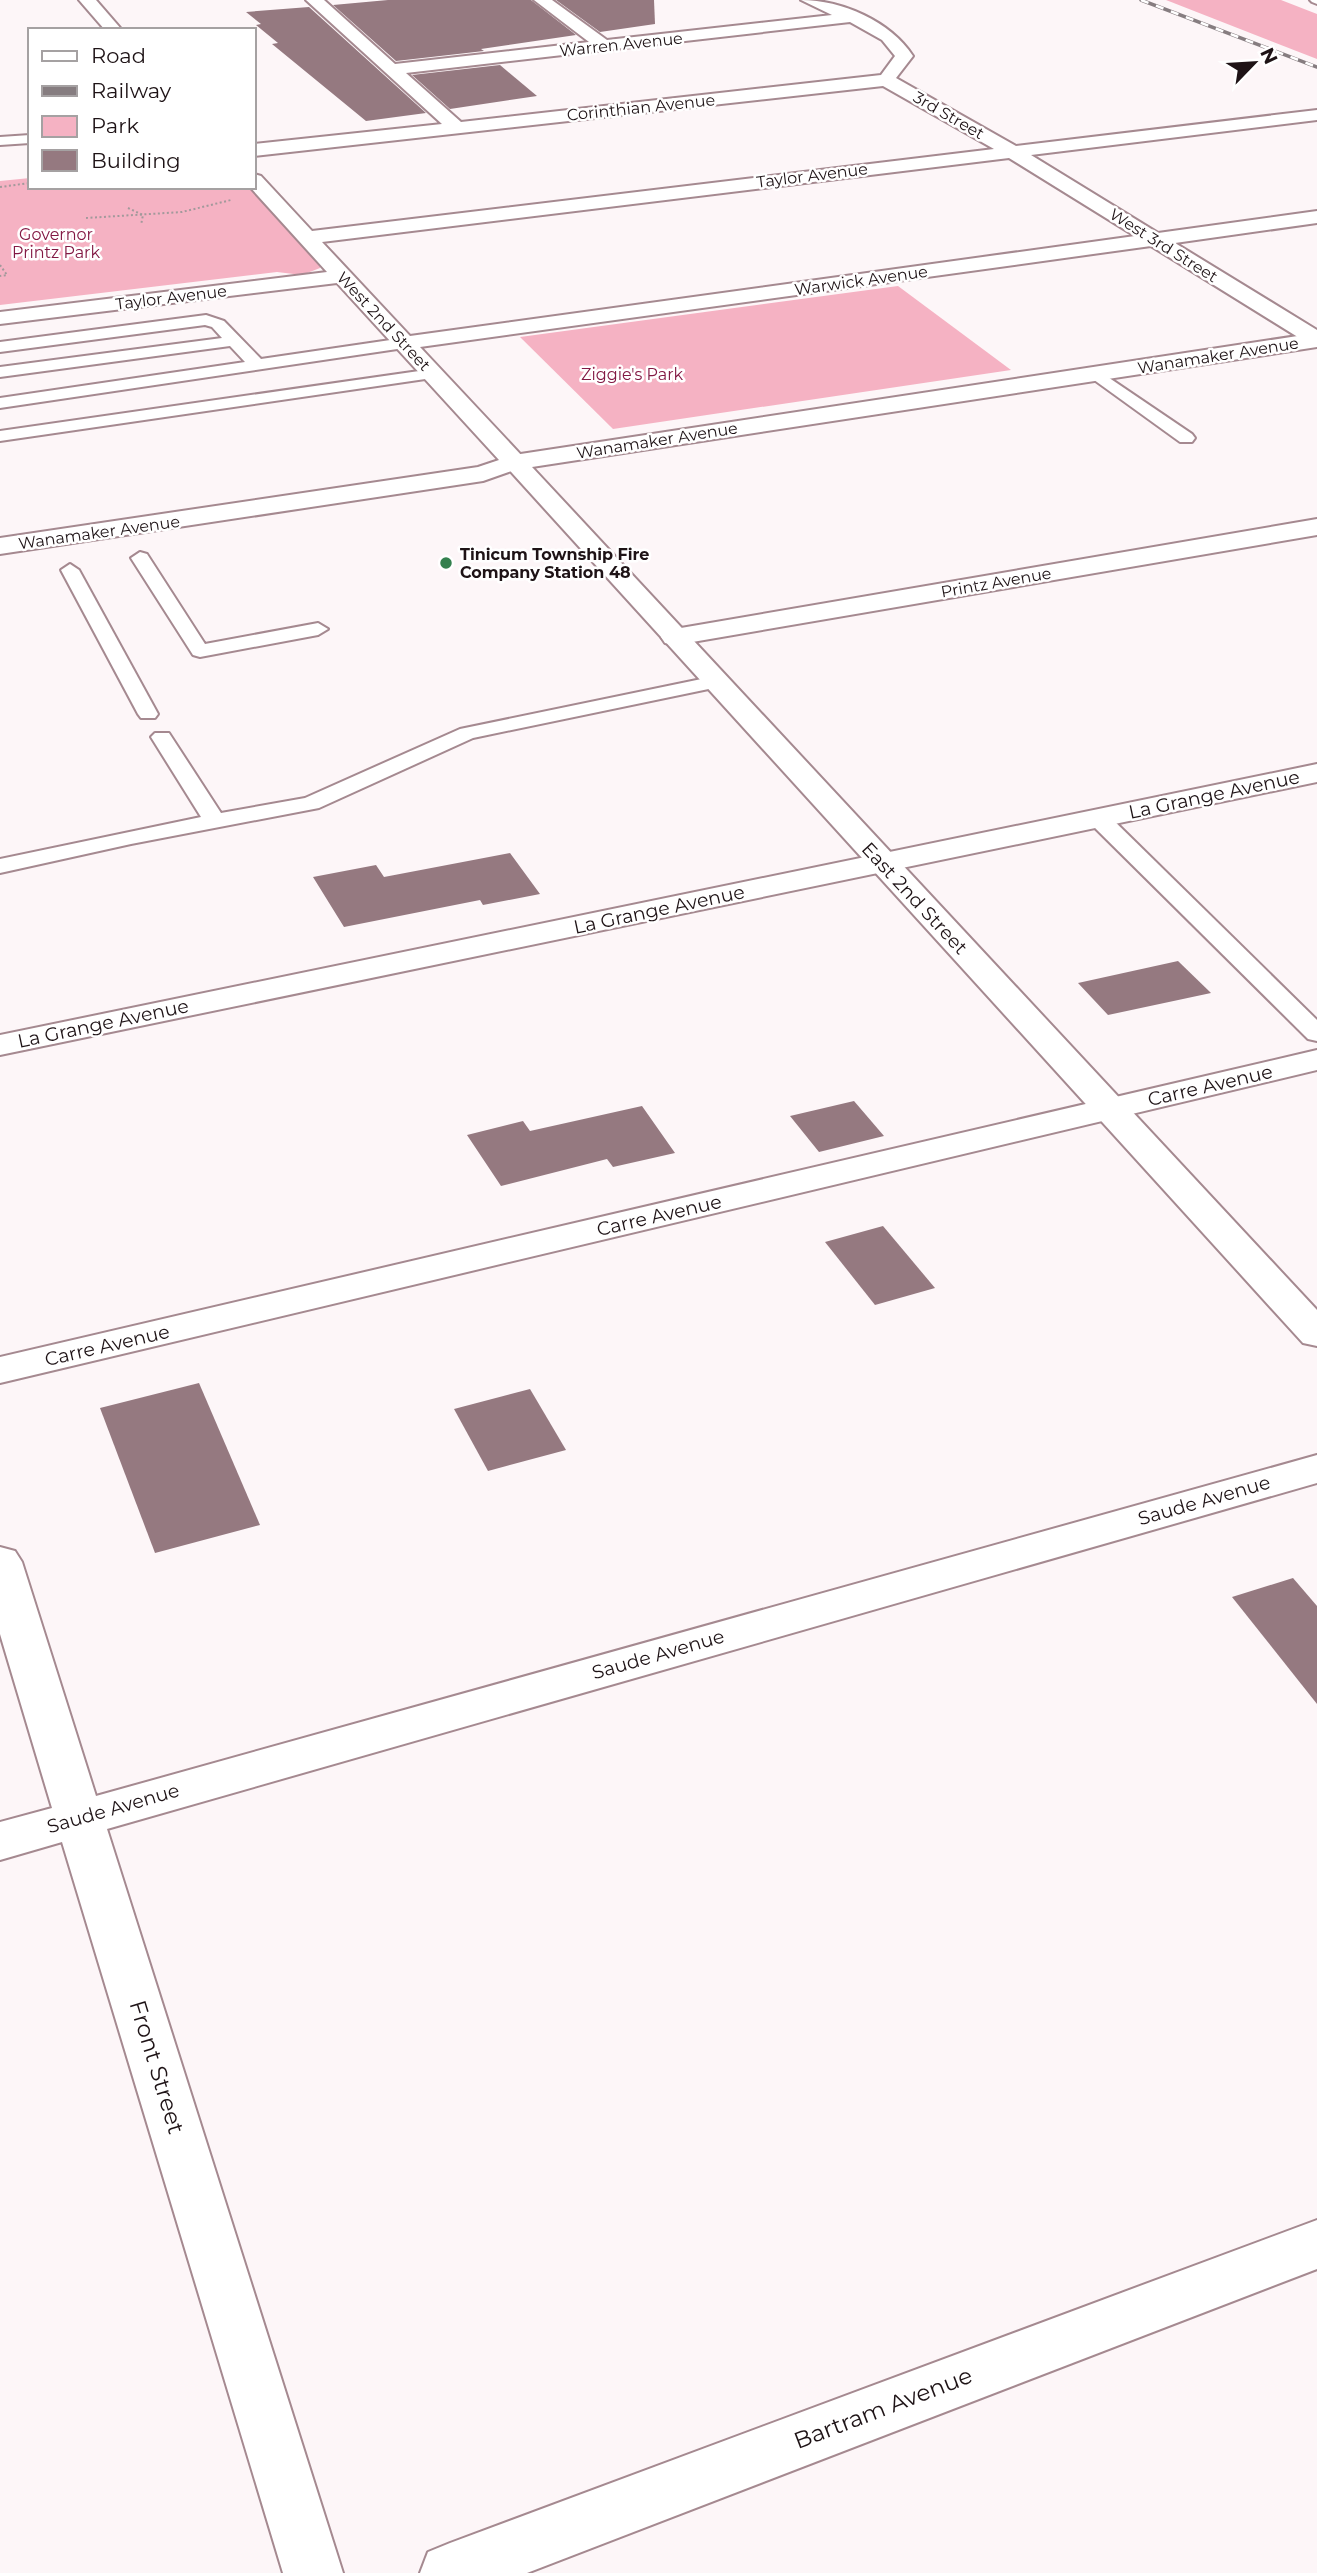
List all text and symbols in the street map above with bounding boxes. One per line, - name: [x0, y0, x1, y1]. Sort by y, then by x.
- legend: [28, 28, 256, 189]
- north arrow: [1219, 28, 1289, 98]
- street label: Warren Avenue: [558, 29, 684, 60]
- text: Road: [91, 43, 146, 68]
- text: N: [1255, 44, 1283, 68]
- text: Railway: [91, 78, 172, 103]
- street label: 3rd Street: [910, 88, 988, 144]
- street label: Corinthian Avenue: [566, 90, 716, 125]
- text: Park: [91, 113, 139, 138]
- text: Building: [91, 148, 181, 173]
- street label: Taylor Avenue: [755, 159, 869, 192]
- street label: West 3rd Street: [1106, 205, 1222, 287]
- park label: Governor Printz Park: [12, 225, 100, 262]
- street label: Warwick Avenue: [793, 262, 929, 299]
- street label: West 2nd Street: [333, 268, 435, 375]
- street label: Taylor Avenue: [114, 281, 228, 314]
- street label: Wanamaker Avenue: [1136, 333, 1300, 378]
- park label: Ziggie's Park: [581, 365, 683, 384]
- street label: Wanamaker Avenue: [575, 418, 739, 463]
- street label: Wanamaker Avenue: [17, 512, 181, 553]
- place label: Tinicum Township Fire Company Station 48: [460, 545, 649, 582]
- marker: Tinicum Township Fire Company Station 48: [438, 555, 454, 571]
- street label: Printz Avenue: [939, 563, 1053, 602]
- street label: La Grange Avenue: [1127, 765, 1302, 824]
- street label: East 2nd Street: [857, 838, 973, 959]
- street label: La Grange Avenue: [572, 880, 747, 939]
- street label: La Grange Avenue: [16, 994, 191, 1053]
- street label: Carre Avenue: [1145, 1060, 1275, 1111]
- street label: Carre Avenue: [594, 1190, 724, 1241]
- street label: Carre Avenue: [42, 1320, 172, 1371]
- street label: Saude Avenue: [1135, 1471, 1273, 1530]
- street label: Saude Avenue: [589, 1625, 727, 1684]
- street label: Saude Avenue: [44, 1779, 182, 1838]
- street label: Front Street: [123, 1997, 191, 2137]
- street label: Bartram Avenue: [790, 2361, 976, 2455]

